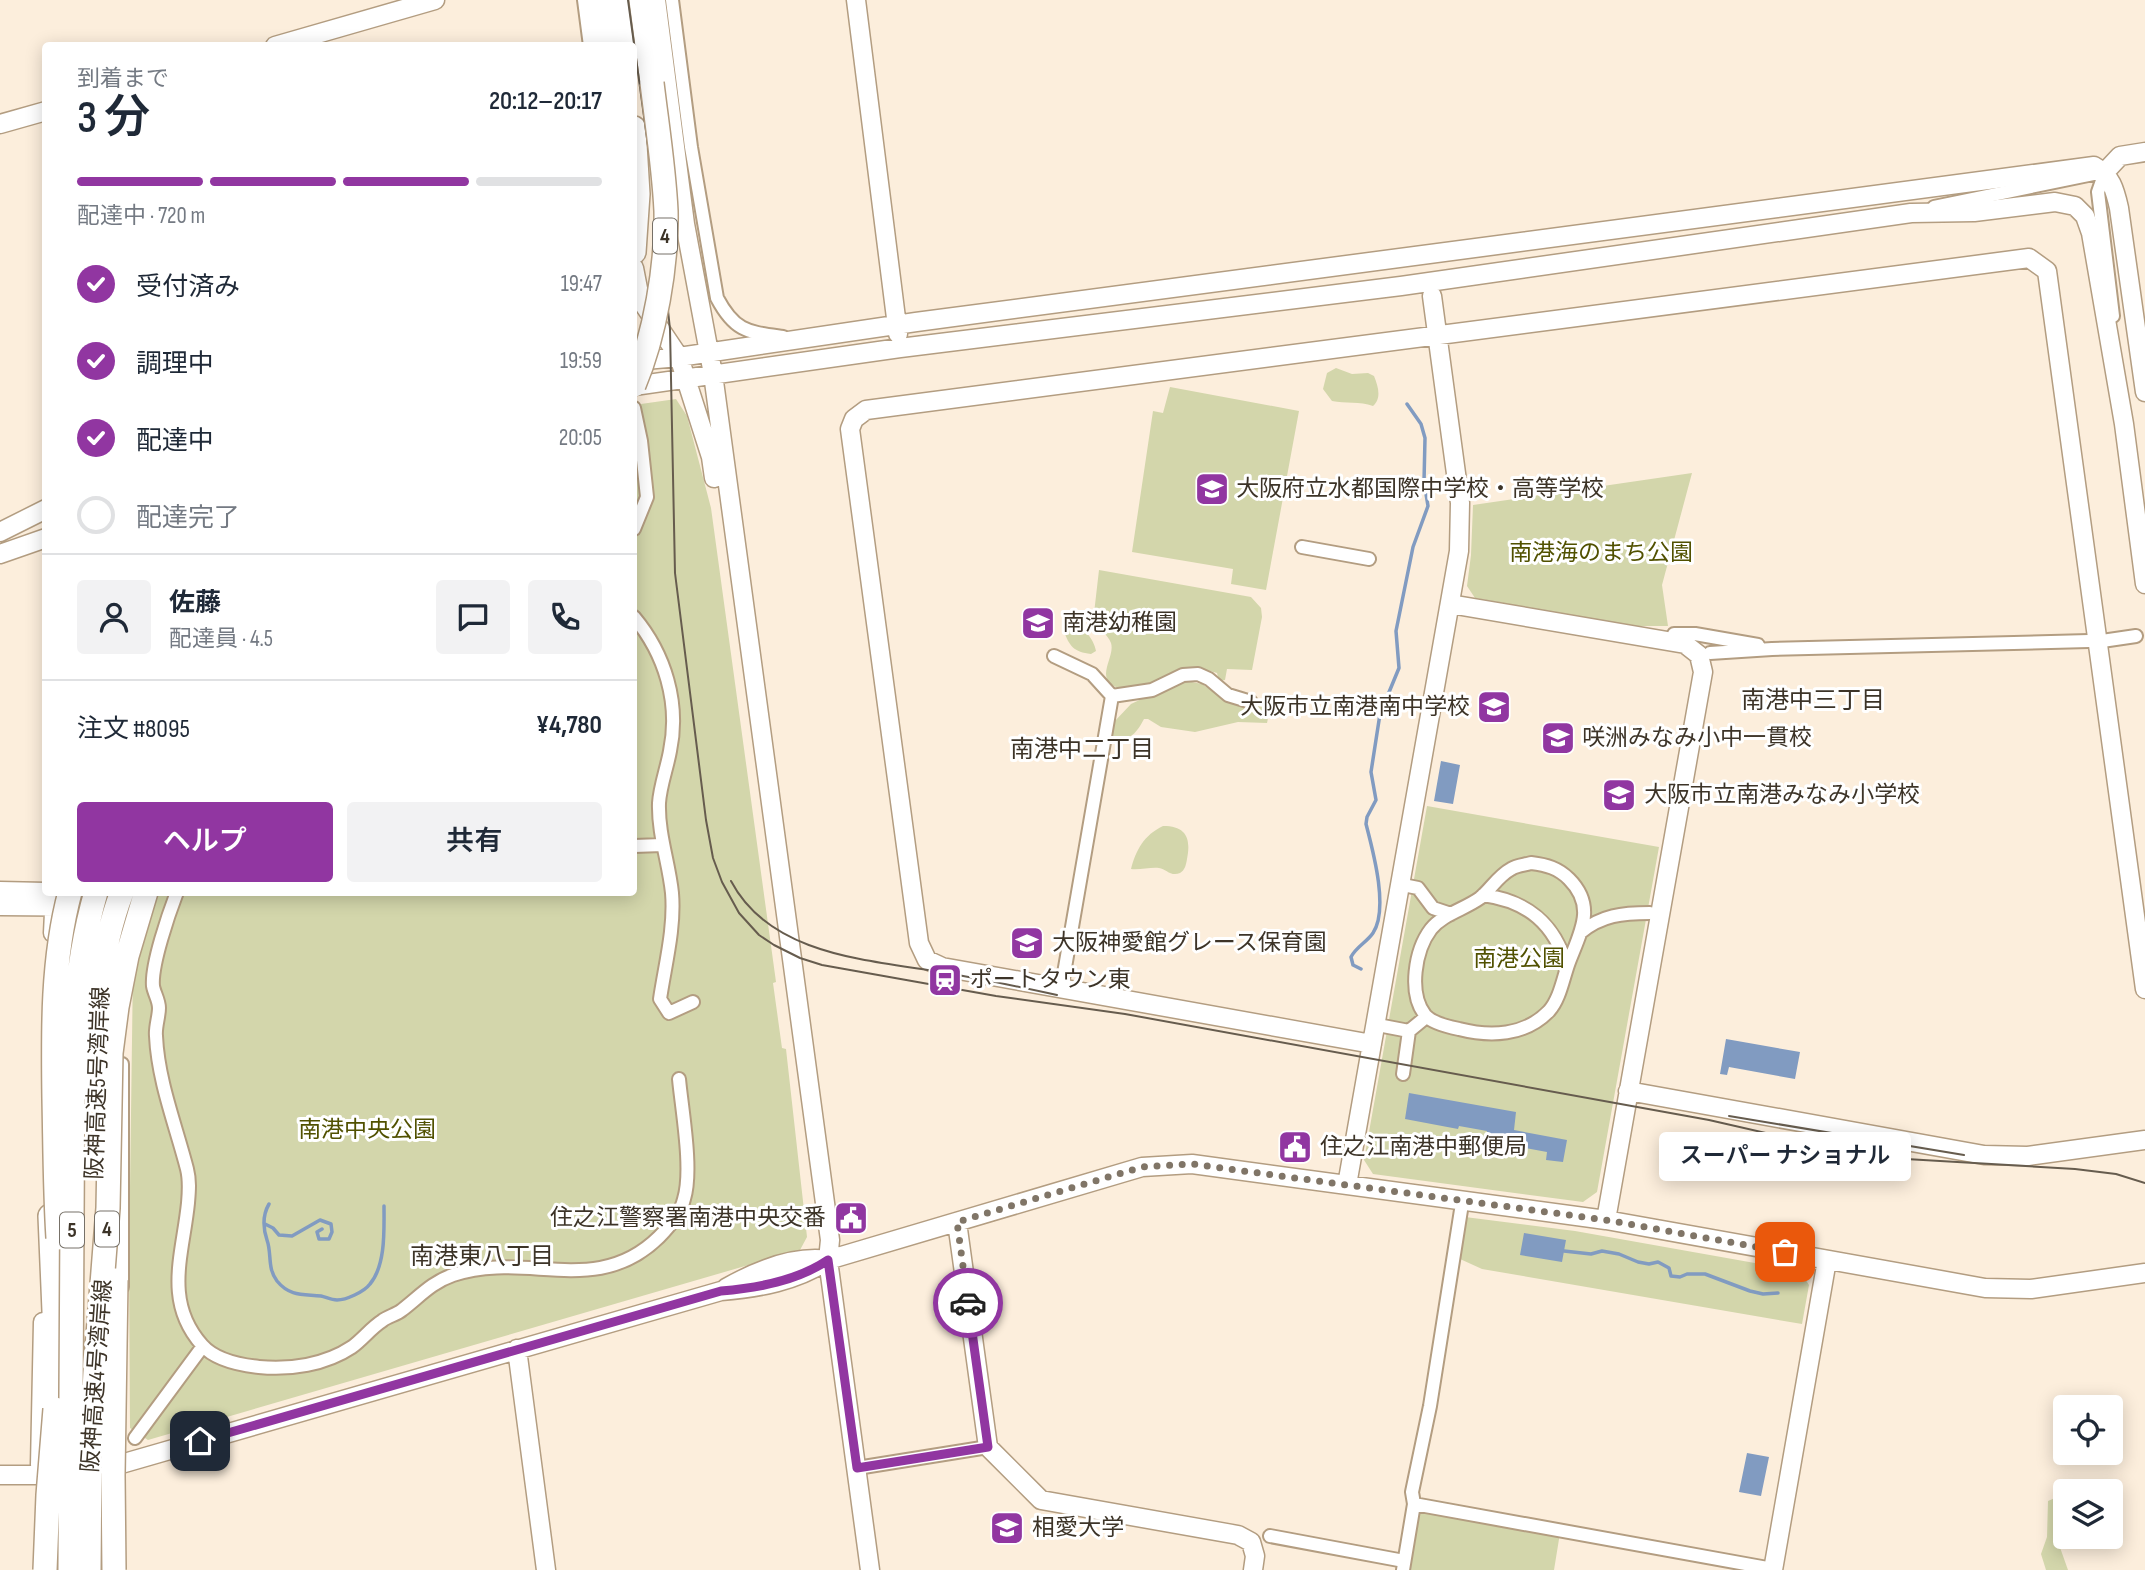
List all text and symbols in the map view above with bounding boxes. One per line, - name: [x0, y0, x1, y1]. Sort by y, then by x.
- text: 到着まで: [77, 65, 169, 93]
- text: 20:12–20:17: [489, 86, 602, 117]
- text: 3 分: [77, 91, 150, 146]
- text: 配達中 · 720 m: [77, 202, 205, 230]
- road number: 4: [653, 218, 677, 254]
- icon: check: [77, 265, 115, 303]
- text: 19:47: [561, 270, 602, 298]
- text: 受付済み: [136, 272, 240, 303]
- icon: check: [77, 342, 115, 380]
- text: 19:59: [560, 347, 602, 375]
- text: 調理中: [136, 349, 214, 380]
- icon: check: [77, 419, 115, 457]
- text: 20:05: [559, 424, 602, 452]
- text: 配達中: [136, 426, 214, 457]
- school or university icon: 大阪府立水都国際中学校・高等学校: [1193, 470, 1231, 508]
- place label: 大阪府立水都国際中学校・高等学校: [1236, 475, 1604, 503]
- text: 配達完了: [136, 503, 240, 534]
- park label: 南港海のまち公園: [1509, 539, 1693, 567]
- button: person: [77, 580, 151, 654]
- button: chat: [436, 580, 510, 654]
- button: phone: [528, 580, 602, 654]
- text: 佐藤: [169, 588, 221, 619]
- school or university icon: 南港幼稚園: [1019, 604, 1057, 642]
- place label: 南港幼稚園: [1062, 609, 1177, 637]
- text: 配達員 · 4.5: [169, 625, 273, 653]
- district label: 南港中三丁目: [1741, 686, 1885, 715]
- school or university icon: 大阪市立南港南中学校: [1475, 688, 1513, 726]
- place label: 大阪市立南港南中学校: [1240, 693, 1470, 721]
- text: ¥4,780: [536, 710, 602, 741]
- text: 注文 #8095: [77, 714, 190, 745]
- school or university icon: 咲洲みなみ小中一貫校: [1539, 719, 1577, 757]
- place label: 咲洲みなみ小中一貫校: [1582, 724, 1812, 752]
- district label: 南港中二丁目: [1010, 735, 1154, 764]
- school or university icon: 大阪市立南港みなみ小学校: [1600, 776, 1638, 814]
- place label: 大阪市立南港みなみ小学校: [1644, 781, 1920, 809]
- button: ヘルプ: [77, 802, 333, 882]
- button: 共有: [347, 802, 602, 882]
- school or university icon: 大阪神愛館グレース保育園: [1008, 924, 1046, 962]
- place label: 大阪神愛館グレース保育園: [1052, 929, 1327, 957]
- park label: 南港公園: [1473, 945, 1565, 973]
- station icon: ポートタウン東: [926, 961, 964, 999]
- place label: ポートタウン東: [970, 966, 1131, 994]
- street label: 阪神高速5号湾岸線: [81, 986, 115, 1180]
- park label: 南港中央公園: [298, 1116, 436, 1144]
- public building icon: 住之江南港中郵便局: [1276, 1128, 1314, 1166]
- place label: 住之江南港中郵便局: [1320, 1133, 1527, 1161]
- callout: スーパー ナショナル: [1659, 1133, 1911, 1182]
- text: スーパー ナショナル: [1680, 1142, 1890, 1170]
- public building icon: 住之江警察署南港中央交番: [832, 1199, 870, 1237]
- place label: 住之江警察署南港中央交番: [550, 1204, 826, 1232]
- road number: 5: [60, 1212, 84, 1248]
- road number: 4: [95, 1212, 119, 1246]
- pin: [1755, 1222, 1815, 1282]
- icon: bag: [1766, 1233, 1804, 1271]
- district label: 南港東八丁目: [410, 1242, 554, 1271]
- courier: [933, 1268, 1003, 1338]
- street label: 阪神高速4号湾岸線: [76, 1278, 118, 1474]
- icon: car: [949, 1284, 987, 1322]
- map controls: [2053, 1395, 2123, 1549]
- button: locate: [2053, 1395, 2123, 1465]
- pin: [170, 1411, 230, 1471]
- icon: home: [181, 1422, 219, 1460]
- button: layers: [2053, 1479, 2123, 1549]
- school or university icon: 相愛大学: [988, 1509, 1026, 1547]
- place label: 相愛大学: [1032, 1514, 1124, 1542]

